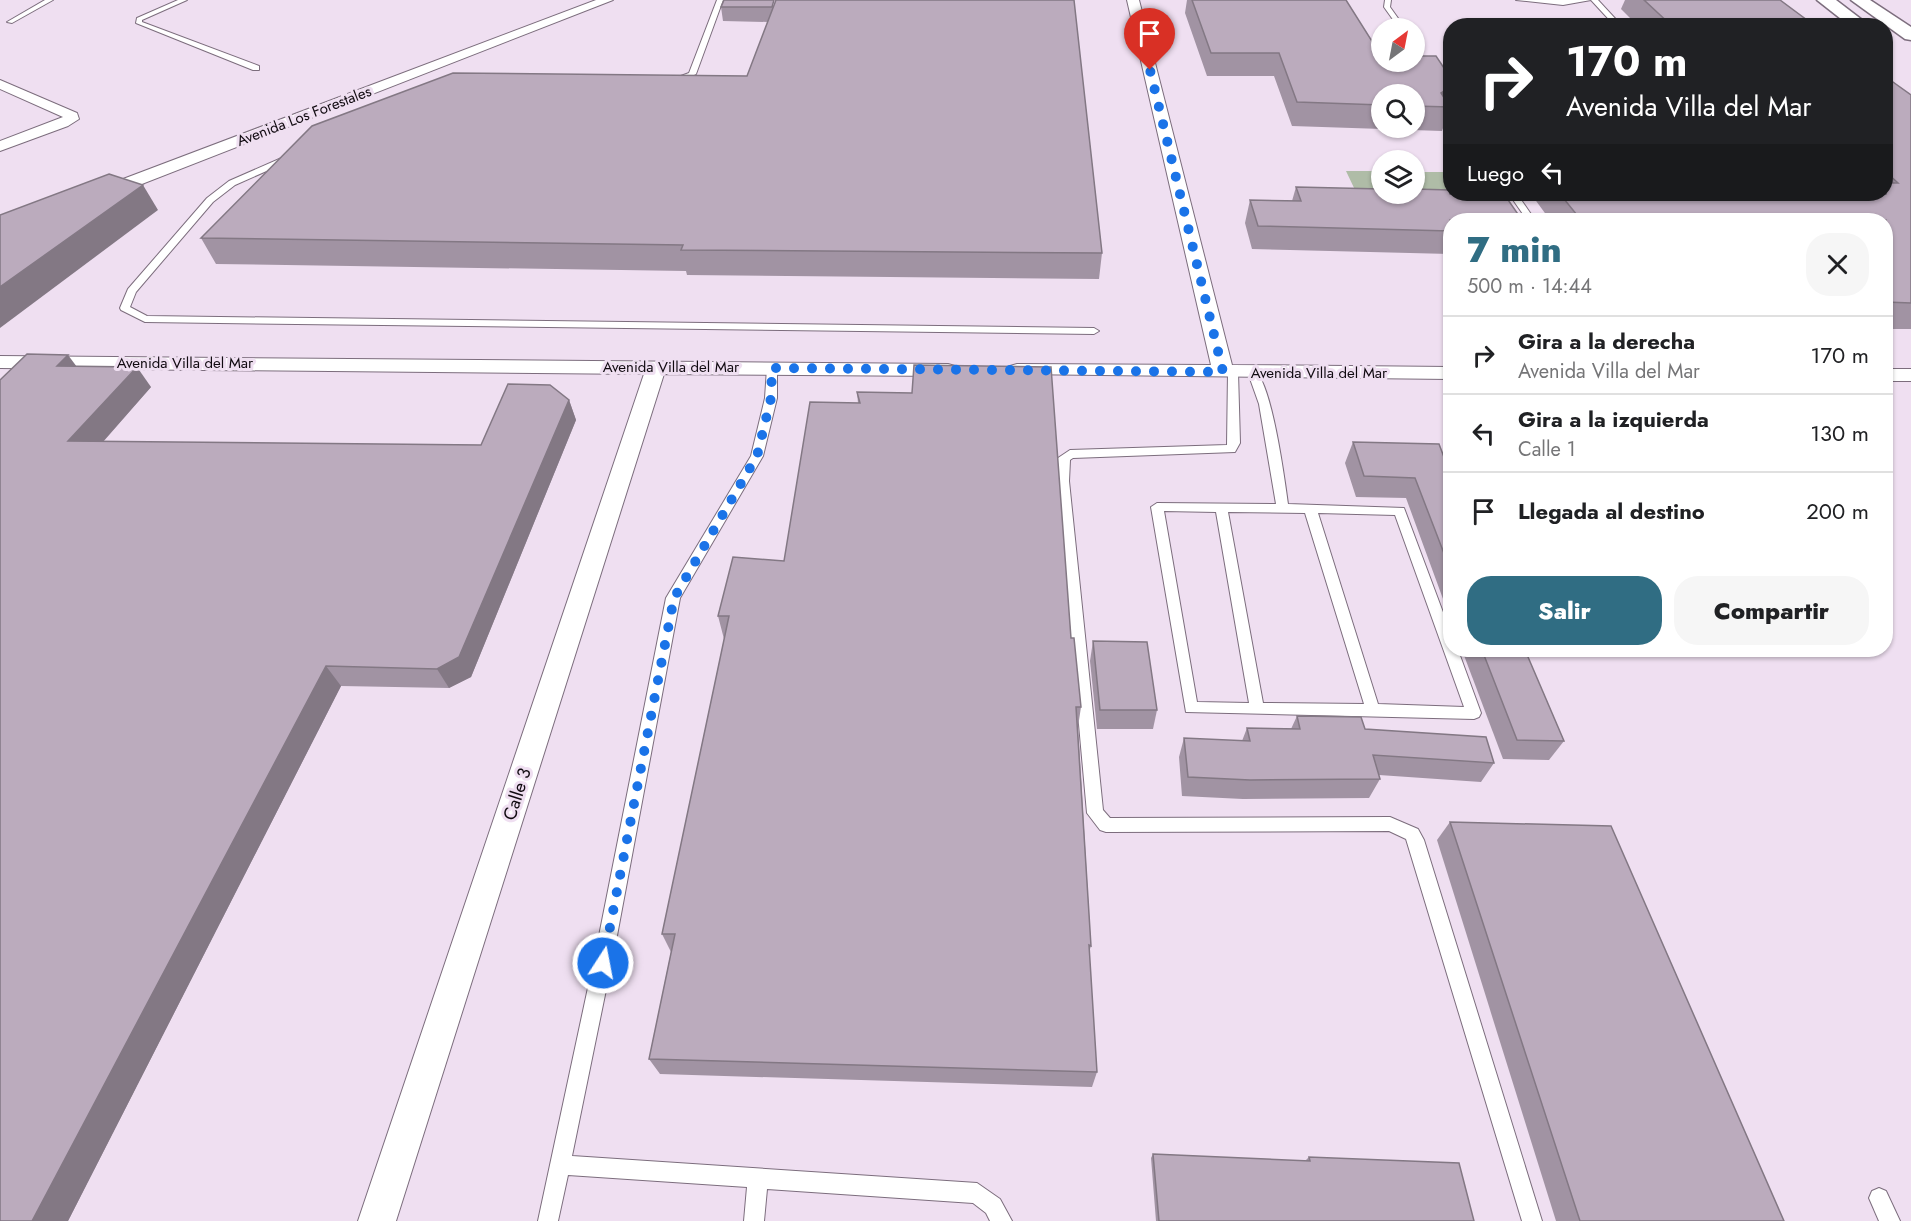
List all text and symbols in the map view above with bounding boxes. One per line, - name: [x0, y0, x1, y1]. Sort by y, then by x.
- pin: [1124, 8, 1175, 70]
- icon: arrive: [1133, 17, 1166, 50]
- north arrow: [1371, 18, 1425, 72]
- map controls: [1371, 18, 1425, 204]
- text: 170 m: [1566, 31, 1688, 92]
- icon: right: [1467, 42, 1545, 120]
- street label: Avenida Los Forestales: [233, 80, 375, 152]
- button: search: [1371, 84, 1425, 138]
- text: Avenida Villa del Mar: [1566, 87, 1812, 126]
- button: layers: [1371, 150, 1425, 204]
- icon: left: [1536, 156, 1569, 189]
- text: Luego: [1467, 157, 1524, 189]
- text: 7 min: [1467, 223, 1562, 275]
- button: close: [1806, 233, 1869, 296]
- text: 500 m · 14:44: [1467, 272, 1592, 301]
- text: Gira a la derecha: [1518, 325, 1695, 357]
- icon: right: [1467, 339, 1500, 372]
- text: 170 m: [1811, 339, 1869, 371]
- street label: Avenida Villa del Mar: [117, 352, 254, 374]
- street label: Avenida Villa del Mar: [603, 356, 740, 378]
- text: Avenida Villa del Mar: [1518, 357, 1700, 386]
- street label: Avenida Villa del Mar: [1251, 362, 1388, 384]
- text: Gira a la izquierda: [1518, 403, 1709, 435]
- icon: left: [1467, 417, 1500, 450]
- text: 130 m: [1810, 417, 1869, 449]
- text: Calle 1: [1518, 435, 1576, 464]
- icon: arrive: [1467, 495, 1500, 528]
- text: Llegada al destino: [1518, 495, 1705, 527]
- text: 200 m: [1806, 495, 1869, 527]
- button: Salir: [1467, 576, 1662, 645]
- button: Compartir: [1674, 576, 1869, 645]
- street label: Calle 3: [496, 764, 538, 824]
- position arrow: [571, 931, 635, 995]

